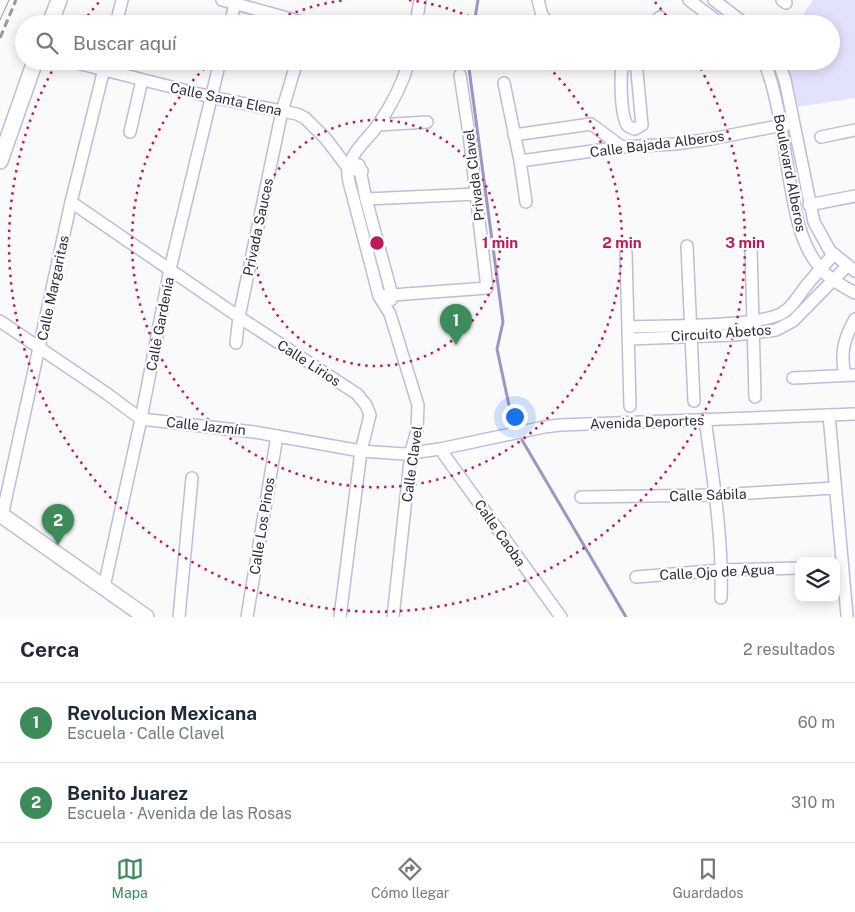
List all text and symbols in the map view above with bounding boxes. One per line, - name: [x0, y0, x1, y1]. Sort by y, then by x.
- search box: [15, 15, 840, 70]
- icon: search: [33, 29, 61, 57]
- text: Buscar aquí: [73, 32, 177, 54]
- street label: Calle Santa Elena: [169, 79, 283, 119]
- street label: Boulevard Alberos: [771, 113, 809, 233]
- street label: Privada Clavel: [460, 128, 488, 222]
- street label: Calle Bajada Alberos: [589, 128, 725, 160]
- street label: Privada Sauces: [240, 177, 276, 277]
- street label: Calle Margaritas: [34, 234, 72, 342]
- centre of rings: [368, 234, 386, 252]
- text: 1 min: [482, 234, 518, 251]
- text: 2 min: [602, 234, 642, 251]
- text: 3 min: [725, 234, 765, 251]
- street label: Calle Gardenia: [143, 276, 177, 372]
- pin: 1: [440, 304, 472, 345]
- street label: Circuito Abetos: [670, 322, 772, 344]
- street label: Calle Lirios: [274, 337, 344, 389]
- your location: [502, 404, 528, 430]
- street label: Avenida Deportes: [590, 412, 704, 432]
- street label: Calle Jazmín: [165, 414, 247, 438]
- street label: Calle Clavel: [399, 425, 425, 503]
- street label: Calle Los Pinos: [246, 476, 278, 576]
- street label: Calle Sábila: [669, 486, 747, 504]
- street label: Calle Caoba: [471, 497, 529, 569]
- pin: 2: [42, 504, 74, 545]
- map controls: [795, 557, 840, 602]
- button: layers: [795, 557, 840, 602]
- street label: Calle Ojo de Agua: [659, 561, 775, 583]
- text: Cerca: [20, 637, 79, 662]
- text: 2 resultados: [743, 640, 835, 659]
- text: Revolucion Mexicana: [67, 702, 257, 724]
- text: 1: [33, 713, 39, 732]
- text: 60 m: [798, 713, 835, 732]
- text: Escuela · Calle Clavel: [67, 724, 225, 743]
- text: Benito Juarez: [67, 782, 188, 804]
- text: 2: [31, 793, 41, 812]
- text: 310 m: [791, 793, 835, 812]
- text: Escuela · Avenida de las Rosas: [67, 804, 292, 823]
- tab: Mapa: [112, 855, 148, 901]
- tab: Cómo llegar: [371, 855, 449, 901]
- tab: Guardados: [673, 855, 743, 901]

